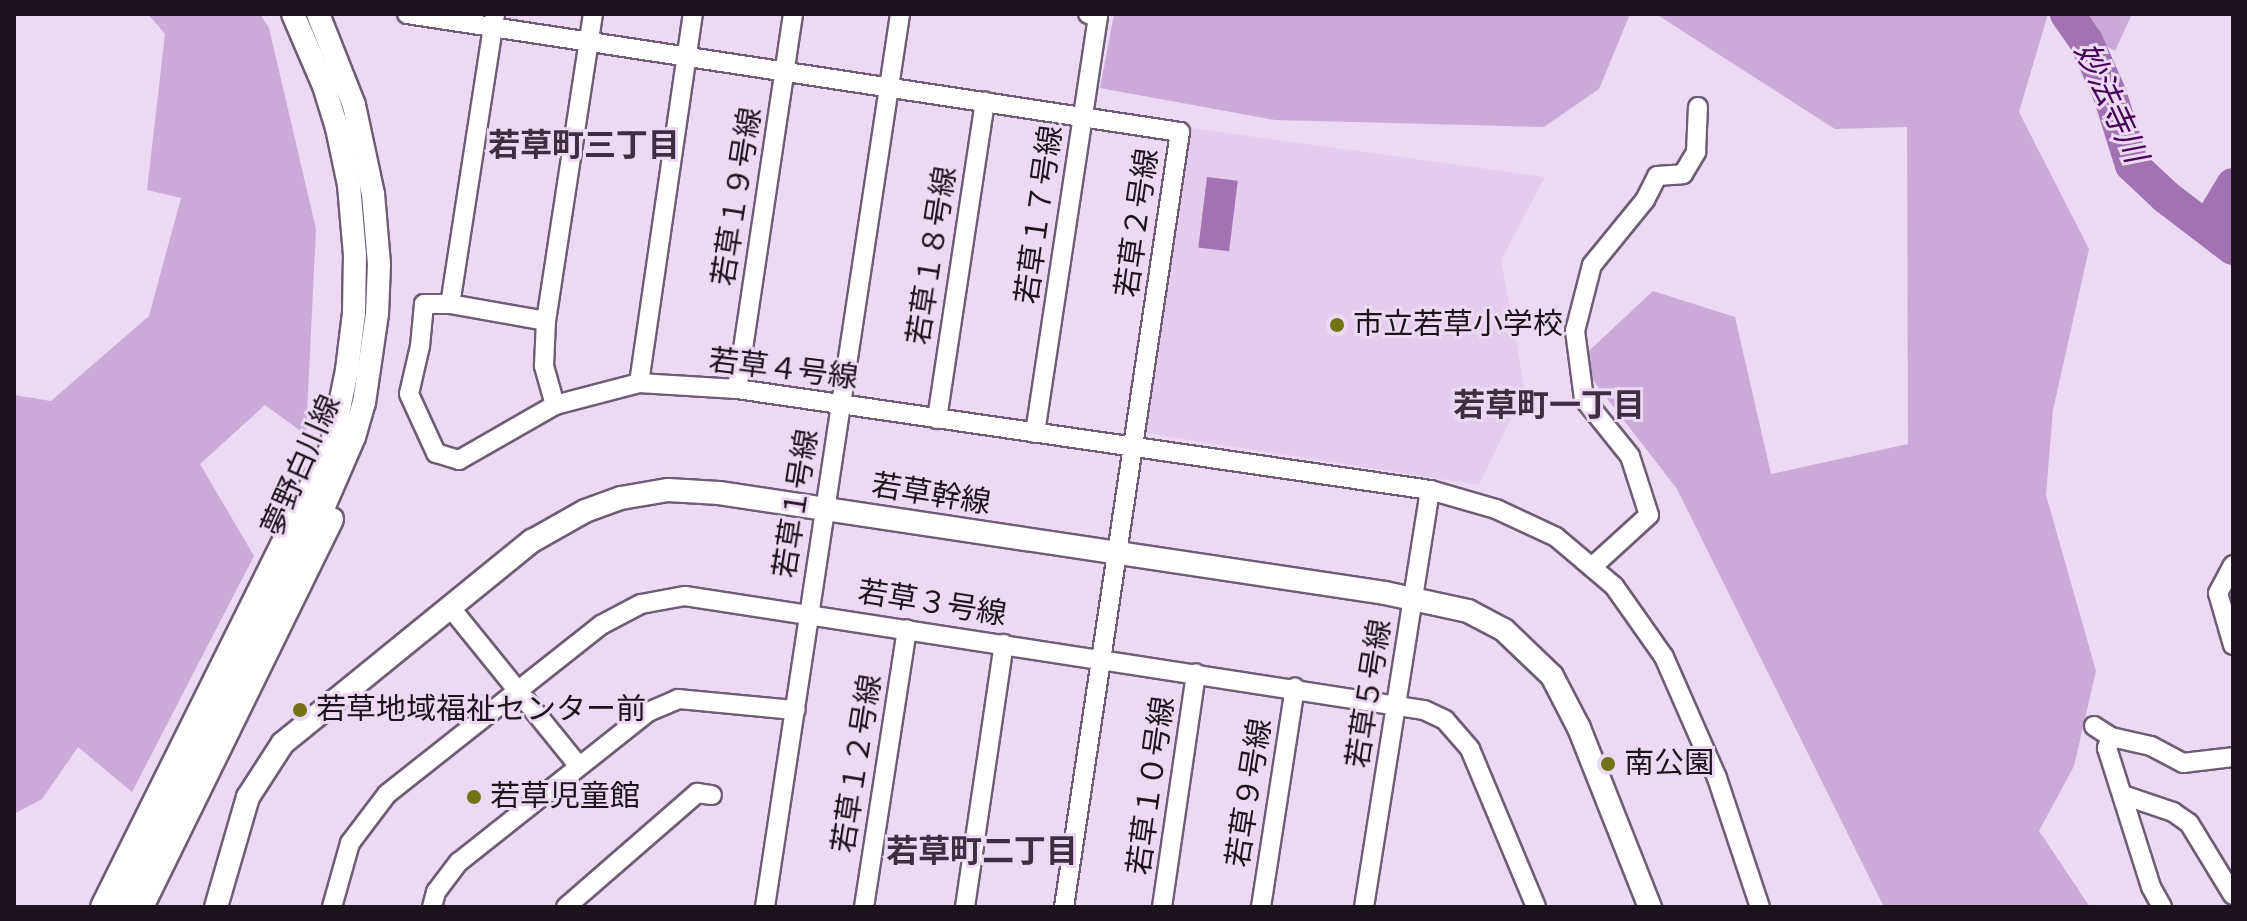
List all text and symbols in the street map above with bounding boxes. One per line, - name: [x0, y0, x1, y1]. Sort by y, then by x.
- water label: 妙法寺川: [2066, 37, 2154, 169]
- street label: 若草１９号線: [706, 105, 770, 289]
- street label: 若草１７号線: [1010, 123, 1070, 307]
- district label: 若草町三丁目: [488, 127, 680, 165]
- street label: 若草２号線: [1110, 146, 1166, 300]
- street label: 若草１８号線: [901, 164, 965, 348]
- place label: 市立若草小学校: [1353, 307, 1563, 343]
- marker: 市立若草小学校: [1328, 316, 1346, 334]
- street label: 若草４号線: [706, 343, 860, 397]
- district label: 若草町一丁目: [1453, 387, 1645, 425]
- street label: 夢野白川線: [255, 390, 349, 542]
- street label: 若草１号線: [767, 427, 827, 581]
- street label: 若草幹線: [869, 468, 993, 522]
- street label: 若草３号線: [855, 574, 1009, 634]
- street label: 若草５号線: [1340, 617, 1400, 771]
- street label: 若草１２号線: [826, 672, 890, 856]
- place label: 若草地域福祉センター前: [316, 692, 646, 728]
- street label: 若草１０号線: [1122, 694, 1182, 878]
- marker: 若草地域福祉センター前: [291, 701, 309, 719]
- street label: 若草９号線: [1220, 716, 1280, 870]
- place label: 南公園: [1624, 746, 1714, 782]
- marker: 南公園: [1599, 755, 1617, 773]
- place label: 若草児童館: [490, 779, 640, 815]
- marker: 若草児童館: [465, 788, 483, 806]
- district label: 若草町二丁目: [886, 833, 1078, 871]

